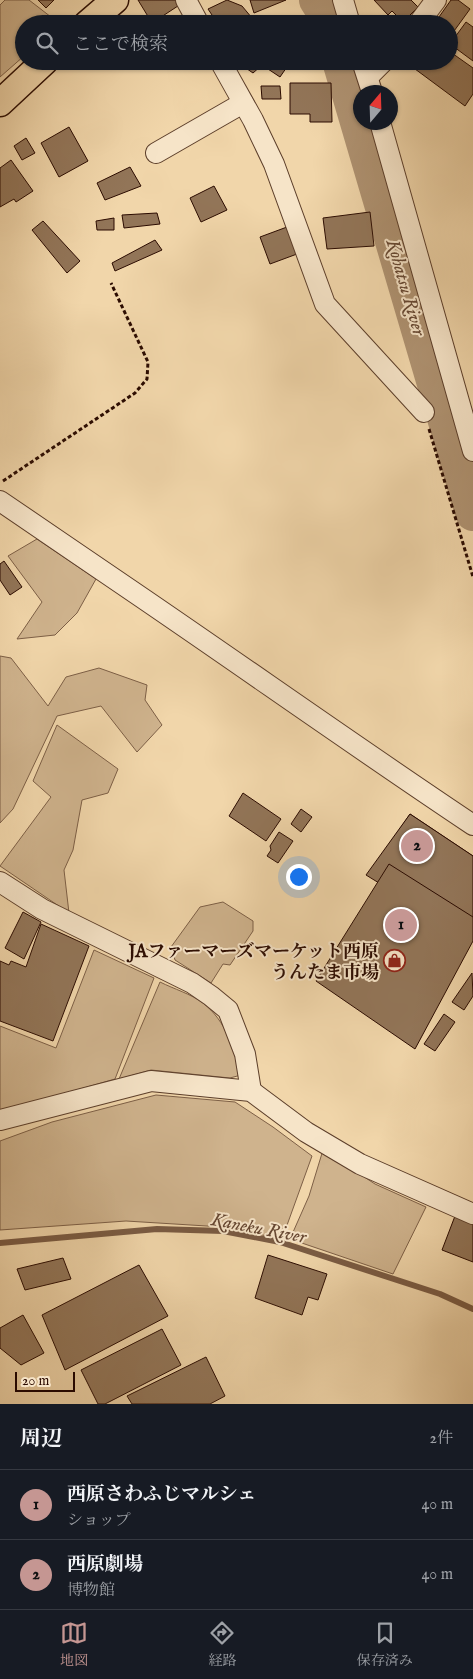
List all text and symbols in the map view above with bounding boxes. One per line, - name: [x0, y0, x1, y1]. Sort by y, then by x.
- search box: [15, 15, 458, 70]
- icon: search: [33, 29, 61, 57]
- text: ここで検索: [73, 33, 168, 57]
- north arrow: [353, 85, 398, 130]
- water label: Kohatsu River: [380, 236, 431, 340]
- pin: 2: [401, 827, 433, 865]
- your location: [286, 864, 312, 890]
- pin: 1: [385, 906, 417, 944]
- place label: JAファーマーズマーケット西原 うんたま市場: [126, 941, 379, 985]
- shop icon: JAファーマーズマーケット西原 うんたま市場: [383, 949, 407, 973]
- water label: Kaneku River: [208, 1208, 310, 1250]
- scale bar: [15, 1369, 75, 1392]
- text: 20 m: [22, 1372, 49, 1390]
- text: 周辺: [20, 1426, 62, 1453]
- text: 2件: [429, 1429, 453, 1449]
- text: 西原さわふじマルシェ: [67, 1483, 256, 1507]
- text: 1: [33, 1495, 39, 1515]
- text: 40 m: [421, 1495, 453, 1515]
- text: ショップ: [67, 1511, 131, 1531]
- text: 西原劇場: [67, 1553, 143, 1577]
- text: 2: [32, 1565, 40, 1585]
- text: 40 m: [421, 1565, 453, 1585]
- text: 博物館: [67, 1581, 115, 1601]
- tab: 地図: [60, 1619, 88, 1670]
- tab: 経路: [208, 1619, 236, 1670]
- tab: 保存済み: [357, 1619, 413, 1670]

